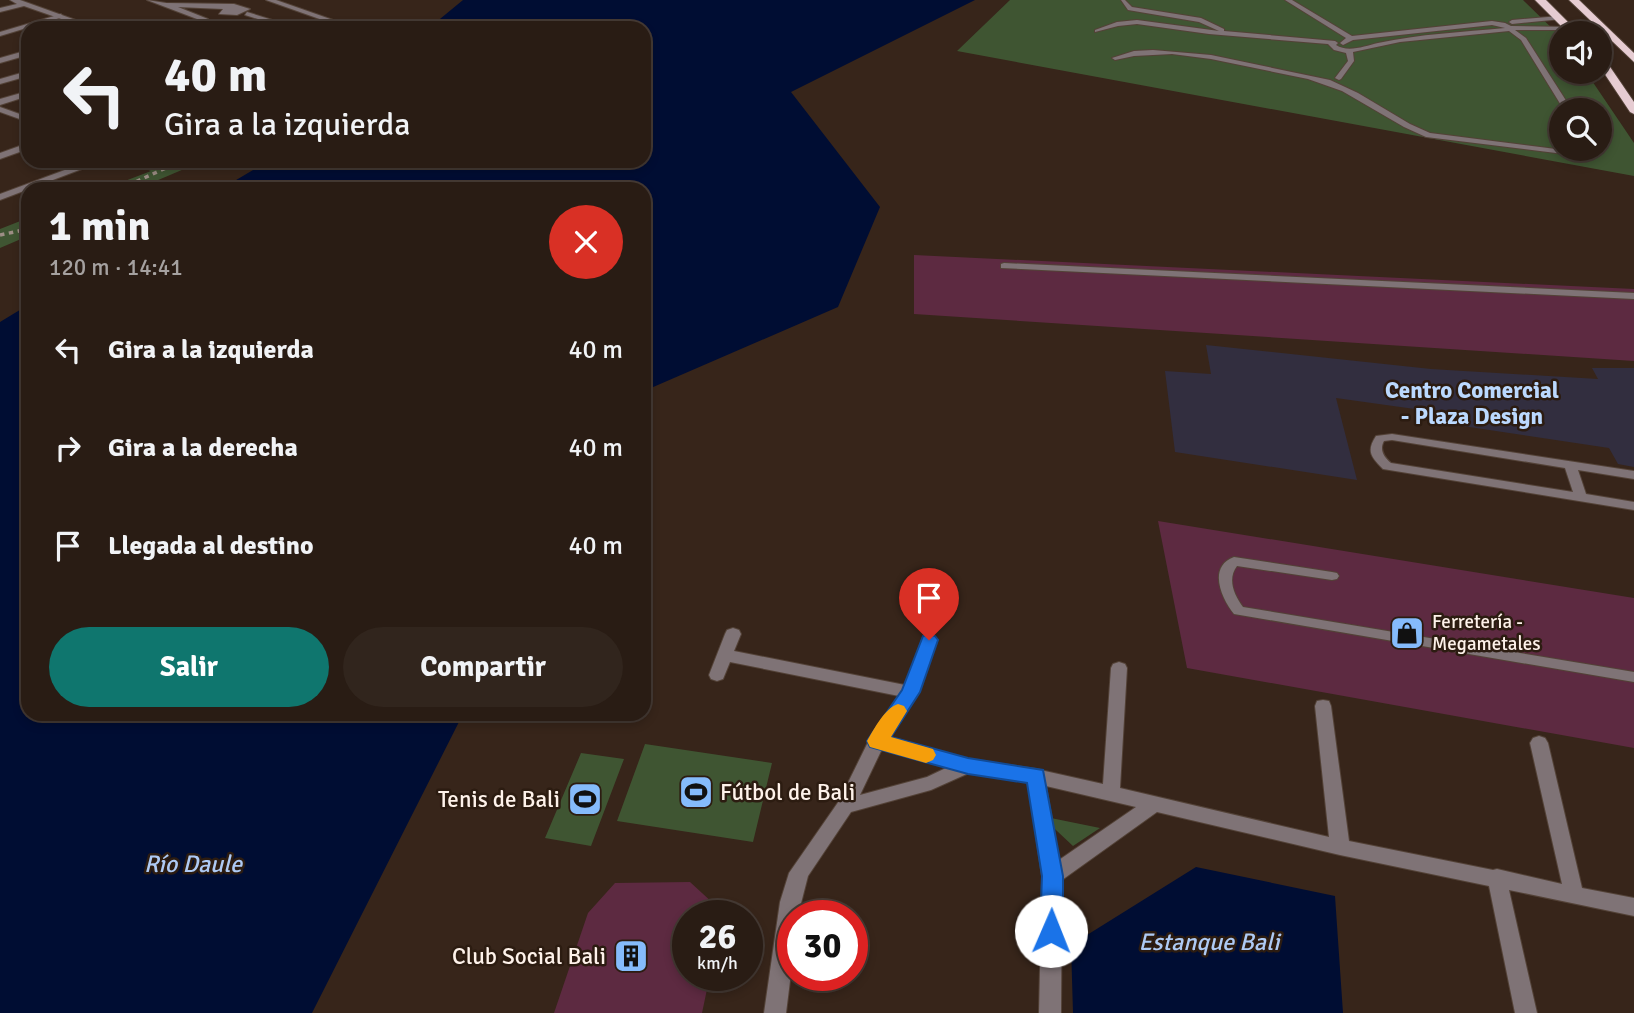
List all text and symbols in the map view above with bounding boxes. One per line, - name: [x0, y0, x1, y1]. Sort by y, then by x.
- map controls: [1549, 21, 1612, 161]
- button: sound: [1549, 21, 1612, 84]
- text: 40 m: [164, 45, 267, 105]
- icon: left: [49, 49, 140, 140]
- button: search: [1549, 98, 1612, 161]
- text: Gira a la izquierda: [164, 105, 411, 144]
- text: 1 min: [49, 201, 150, 252]
- button: close: [549, 205, 623, 279]
- text: 120 m · 14:41: [49, 253, 183, 282]
- icon: left: [49, 331, 87, 369]
- text: Gira a la izquierda: [108, 334, 314, 366]
- text: 40 m: [568, 334, 623, 366]
- district label: Centro Comercial - Plaza Design: [1385, 376, 1559, 431]
- icon: right: [49, 429, 87, 467]
- text: Gira a la derecha: [108, 432, 298, 464]
- text: 40 m: [568, 432, 623, 464]
- icon: arrive: [49, 527, 87, 565]
- text: Llegada al destino: [108, 530, 314, 562]
- text: 40 m: [568, 530, 623, 562]
- pin: [899, 568, 959, 640]
- icon: arrive: [910, 579, 948, 617]
- place label: Ferretería - Megametales: [1432, 610, 1541, 656]
- shop icon: Ferretería - Megametales: [1388, 614, 1426, 652]
- button: Salir: [49, 627, 329, 707]
- button: Compartir: [343, 627, 623, 707]
- sports icon: Fútbol de Bali: [677, 773, 715, 811]
- place label: Fútbol de Bali: [720, 778, 855, 807]
- sports icon: Tenis de Bali: [566, 780, 604, 818]
- place label: Tenis de Bali: [438, 785, 560, 814]
- water label: Río Daule: [144, 849, 243, 879]
- position arrow: [1014, 894, 1088, 968]
- speed limit sign: 30: [777, 900, 868, 991]
- text: 26: [699, 915, 736, 958]
- water label: Estanque Bali: [1139, 927, 1282, 957]
- building icon: Club Social Bali: [612, 937, 650, 975]
- place label: Club Social Bali: [452, 942, 606, 971]
- text: km/h: [697, 952, 738, 974]

